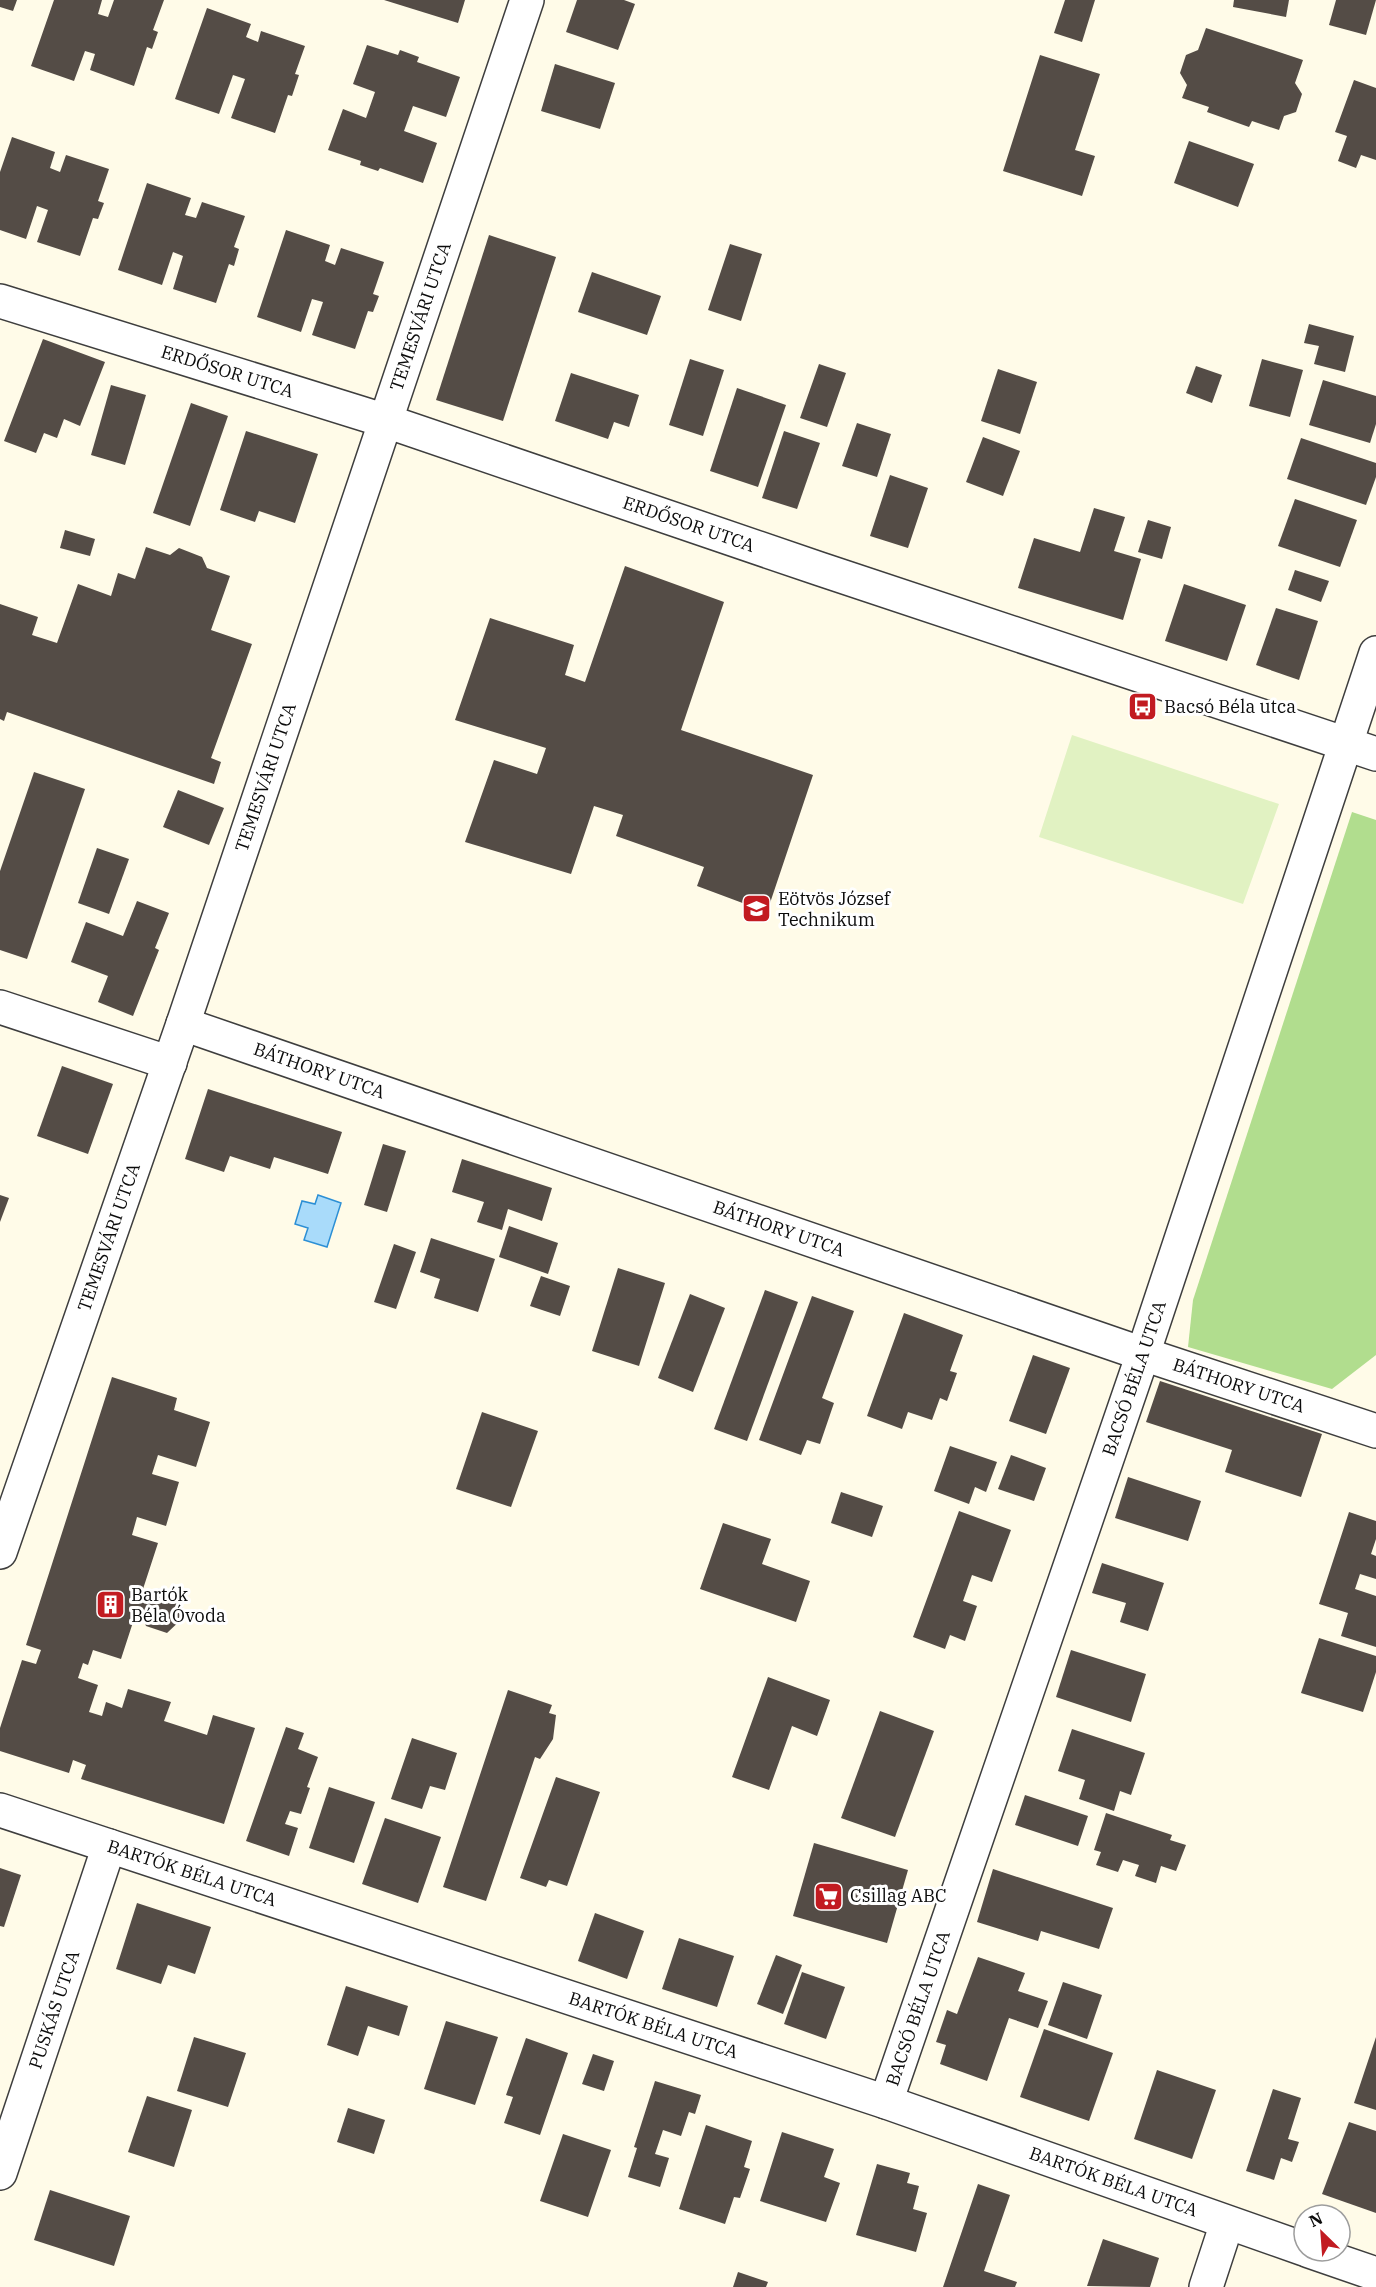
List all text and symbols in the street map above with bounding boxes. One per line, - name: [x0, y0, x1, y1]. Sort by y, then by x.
- street label: TEMESVÁRI UTCA: [384, 238, 456, 394]
- street label: ERDŐSOR UTCA: [158, 340, 297, 403]
- street label: ERDŐSOR UTCA: [620, 491, 758, 557]
- bus stop icon: Bacsó Béla utca: [1127, 691, 1159, 723]
- place label: Bacsó Béla utca: [1164, 695, 1296, 718]
- street label: TEMESVÁRI UTCA: [230, 699, 301, 855]
- place label: Eötvös József Technikum: [778, 887, 892, 931]
- school or university icon: Eötvös József Technikum: [741, 893, 773, 925]
- street label: BÁTHORY UTCA: [251, 1037, 389, 1104]
- street label: TEMESVÁRI UTCA: [72, 1159, 145, 1314]
- street label: BÁTHORY UTCA: [710, 1195, 848, 1262]
- street label: BACSÓ BÉLA UTCA: [1097, 1297, 1171, 1459]
- street label: BÁTHORY UTCA: [1170, 1353, 1308, 1418]
- place label: Bartók Béla Óvoda: [131, 1583, 226, 1627]
- building icon: Bartók Béla Óvoda: [94, 1589, 126, 1621]
- street label: BARTÓK BÉLA UTCA: [104, 1834, 280, 1912]
- supermarket icon: Csillag ABC: [813, 1880, 845, 1912]
- place label: Csillag ABC: [850, 1884, 947, 1907]
- street label: BACSÓ BÉLA UTCA: [880, 1927, 955, 2089]
- street label: PUSKÁS UTCA: [23, 1947, 85, 2072]
- street label: BARTÓK BÉLA UTCA: [566, 1986, 742, 2064]
- street label: BARTÓK BÉLA UTCA: [1026, 2141, 1201, 2222]
- north arrow: [1292, 2203, 1352, 2263]
- text: N: [1306, 2208, 1326, 2231]

